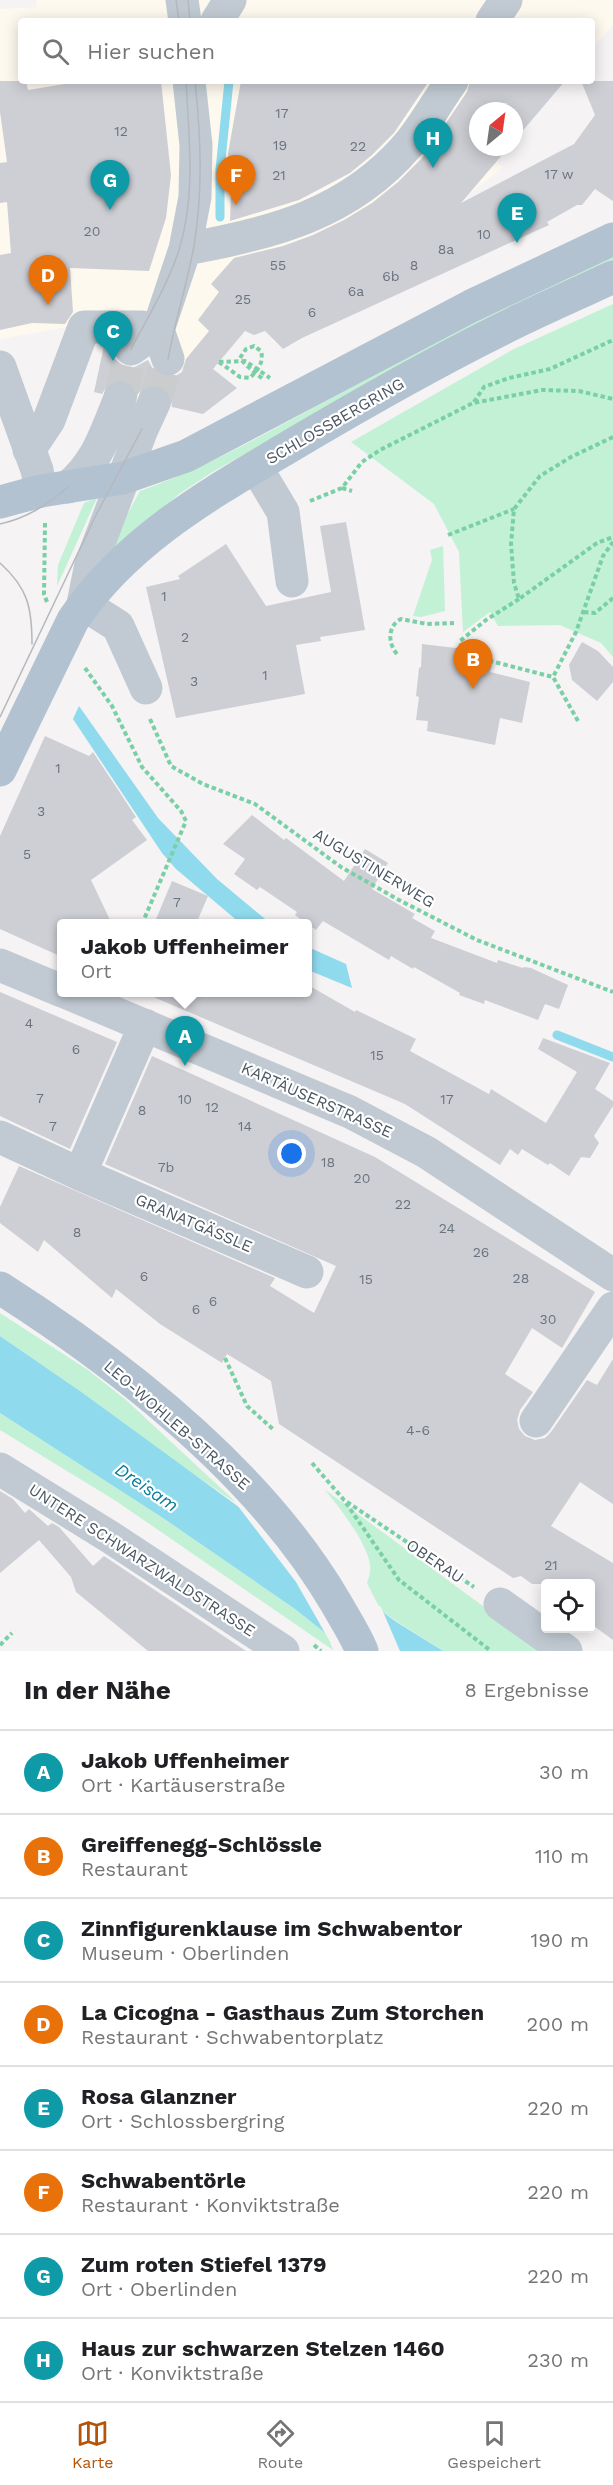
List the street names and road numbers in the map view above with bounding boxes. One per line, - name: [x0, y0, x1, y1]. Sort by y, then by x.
- street label: SCHLOSSBERGRING: [263, 374, 407, 468]
- street label: AUGUSTINERWEG: [310, 824, 438, 912]
- street label: KARTÄUSERSTRASSE: [238, 1058, 396, 1142]
- street label: GRANATGÄSSLE: [133, 1190, 255, 1256]
- street label: LEO-WOHLEB-STRASSE: [100, 1356, 254, 1494]
- street label: UNTERE SCHWARZWALDSTRASSE: [25, 1480, 259, 1640]
- street label: OBERAU: [403, 1535, 467, 1587]

